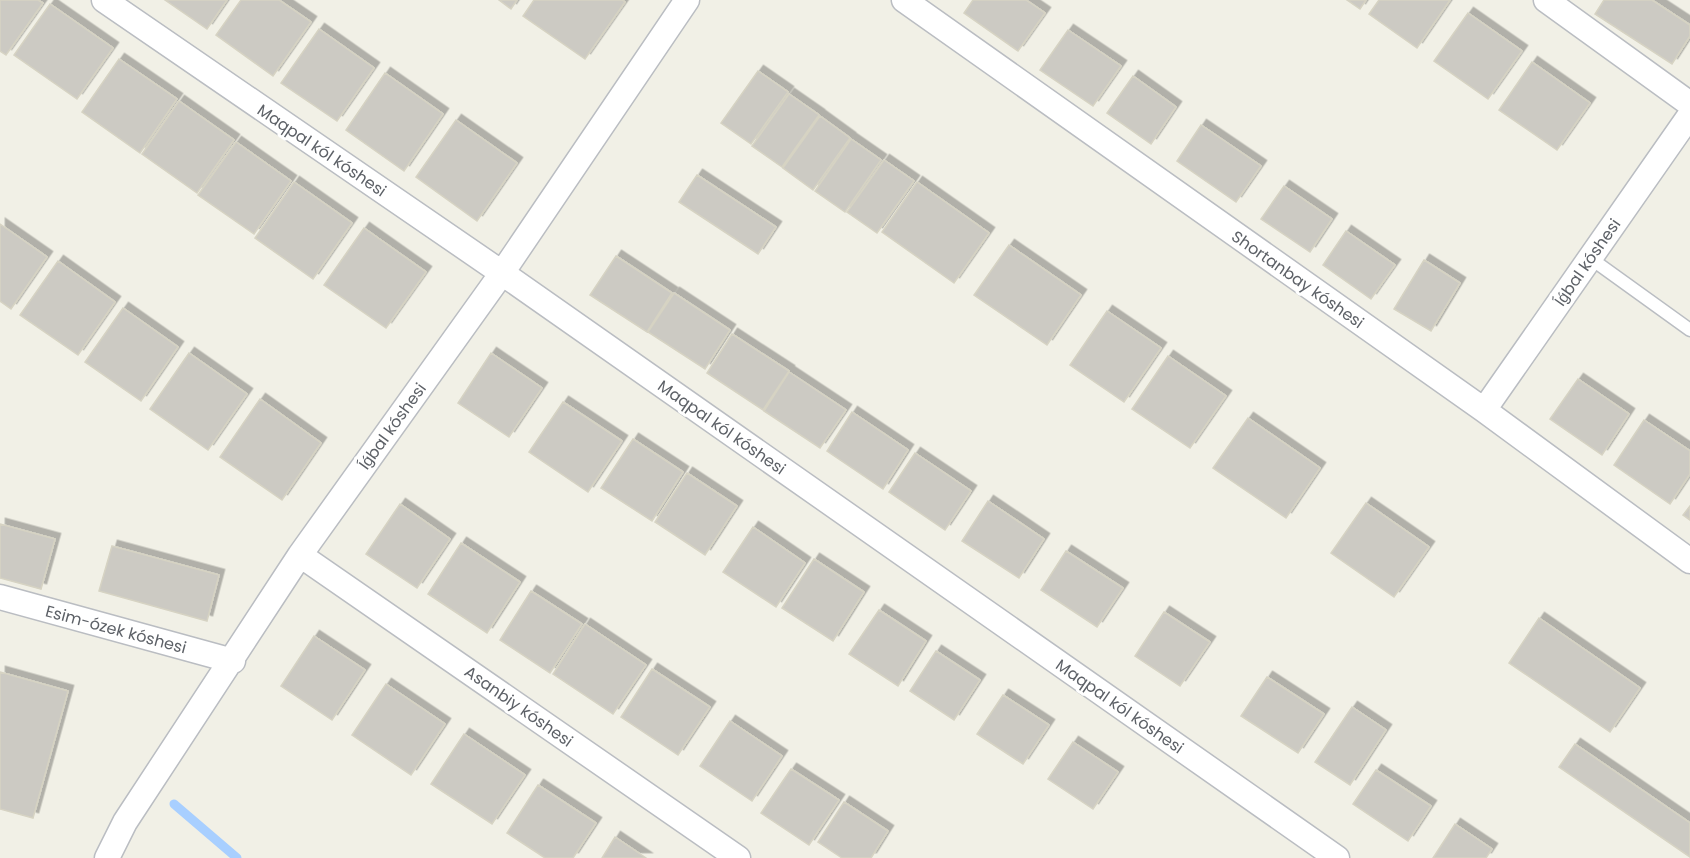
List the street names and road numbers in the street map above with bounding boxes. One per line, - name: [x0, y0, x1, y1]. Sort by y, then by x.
- street label: Maqpal kól kóshesi: [253, 99, 391, 202]
- street label: Íǵbal kóshesi: [1549, 214, 1626, 311]
- street label: Shortanbay kóshesi: [1227, 225, 1369, 334]
- street label: Maqpal kól kóshesi: [653, 375, 790, 480]
- street label: Íǵbal kóshesi: [353, 378, 432, 474]
- street label: Esim-ózek kóshesi: [43, 600, 189, 659]
- street label: Maqpal kól kóshesi: [1051, 654, 1188, 759]
- street label: Asanbiy kóshesi: [460, 660, 578, 752]

